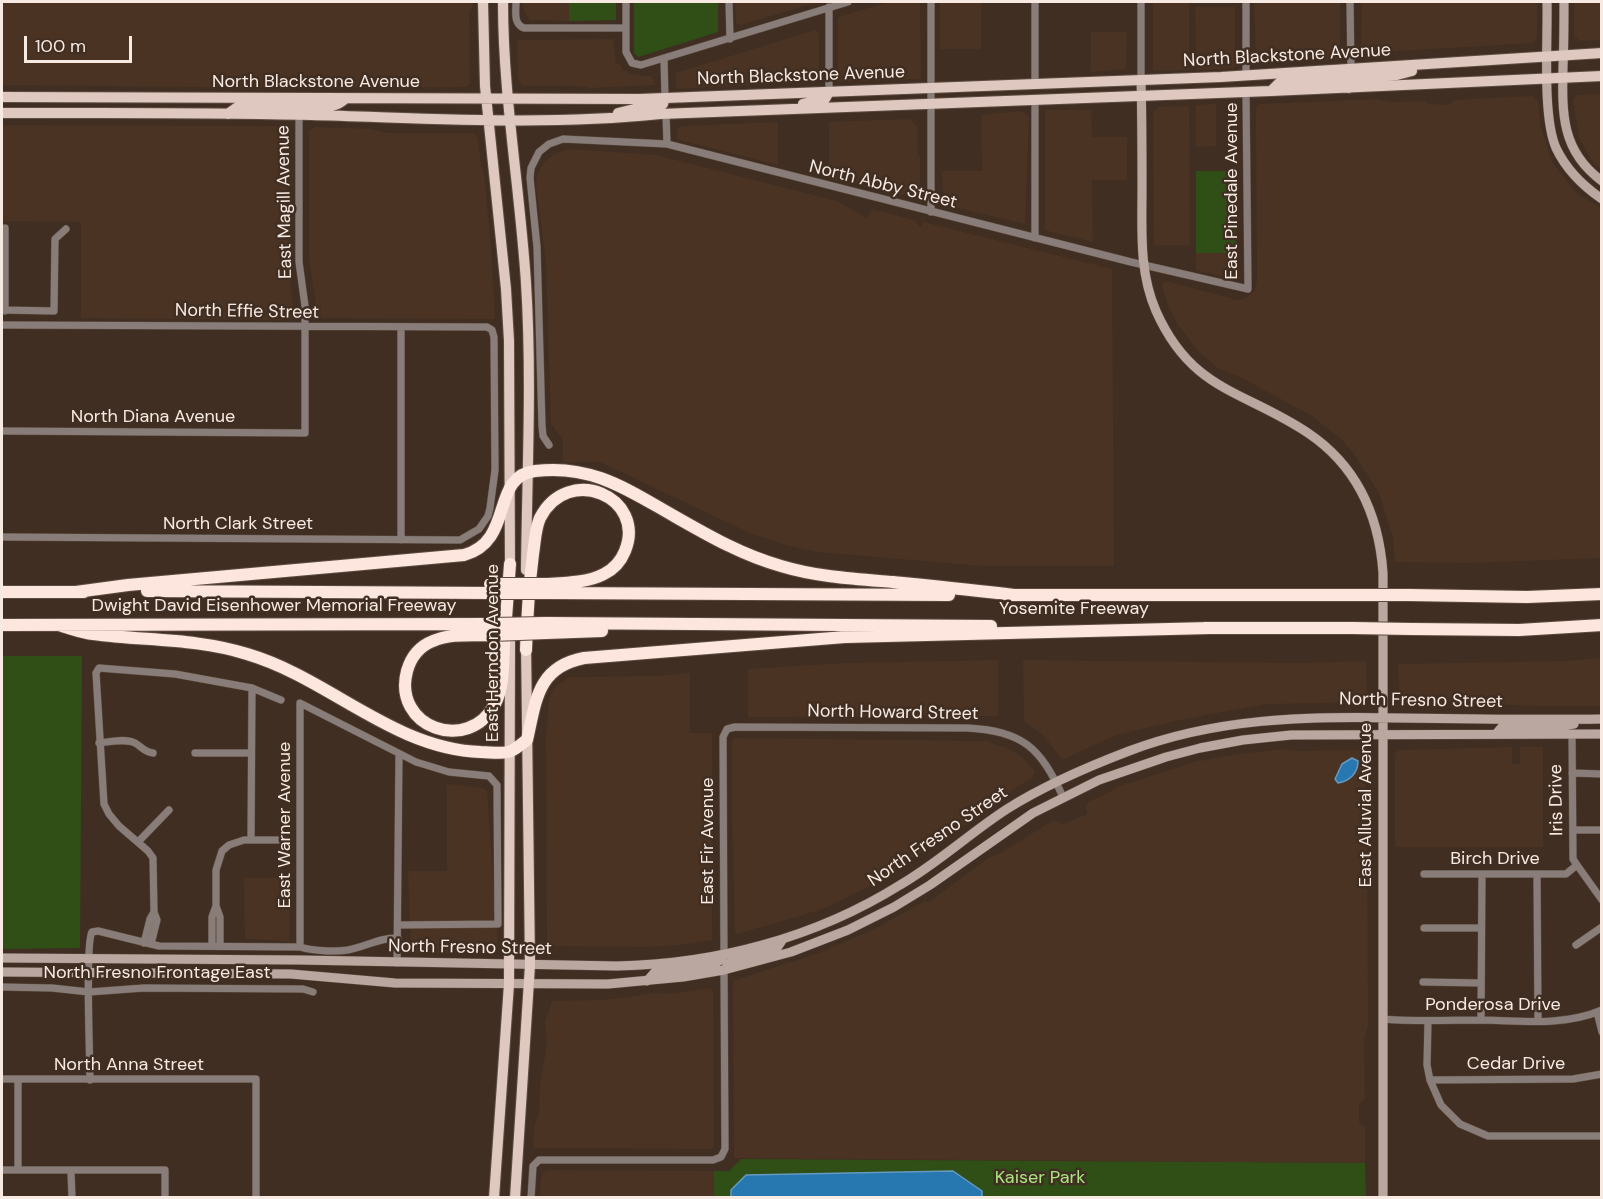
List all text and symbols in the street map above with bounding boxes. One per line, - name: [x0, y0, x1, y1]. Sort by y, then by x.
- scale bar: [27, 24, 135, 62]
- text: 100 m: [35, 34, 86, 58]
- street label: North Blackstone Avenue: [1183, 40, 1391, 72]
- street label: North Blackstone Avenue: [697, 62, 905, 90]
- street label: North Blackstone Avenue: [212, 71, 420, 93]
- street label: East Pinedale Avenue: [1221, 102, 1243, 280]
- street label: East Magill Avenue: [273, 125, 297, 279]
- street label: North Abby Street: [807, 156, 959, 214]
- street label: North Effie Street: [175, 300, 319, 324]
- street label: North Diana Avenue: [71, 406, 235, 428]
- street label: North Clark Street: [163, 513, 313, 535]
- street label: East Herndon Avenue: [482, 564, 504, 742]
- street label: Dwight David Eisenhower Memorial Freeway: [92, 595, 456, 617]
- street label: Yosemite Freeway: [999, 598, 1149, 620]
- street label: North Fresno Street: [1339, 689, 1503, 713]
- street label: North Howard Street: [807, 701, 979, 725]
- street label: East Alluvial Avenue: [1355, 723, 1377, 887]
- street label: East Warner Avenue: [274, 742, 296, 908]
- street label: Iris Drive: [1546, 764, 1568, 836]
- street label: East Fir Avenue: [697, 777, 719, 905]
- street label: North Fresno Street: [864, 782, 1012, 892]
- street label: Birch Drive: [1450, 848, 1540, 870]
- street label: North Fresno Street: [388, 936, 552, 960]
- street label: North Fresno Frontage East: [43, 962, 271, 984]
- street label: Ponderosa Drive: [1425, 994, 1561, 1016]
- street label: Cedar Drive: [1467, 1053, 1565, 1075]
- street label: North Anna Street: [54, 1054, 204, 1076]
- park label: Kaiser Park: [995, 1167, 1085, 1189]

